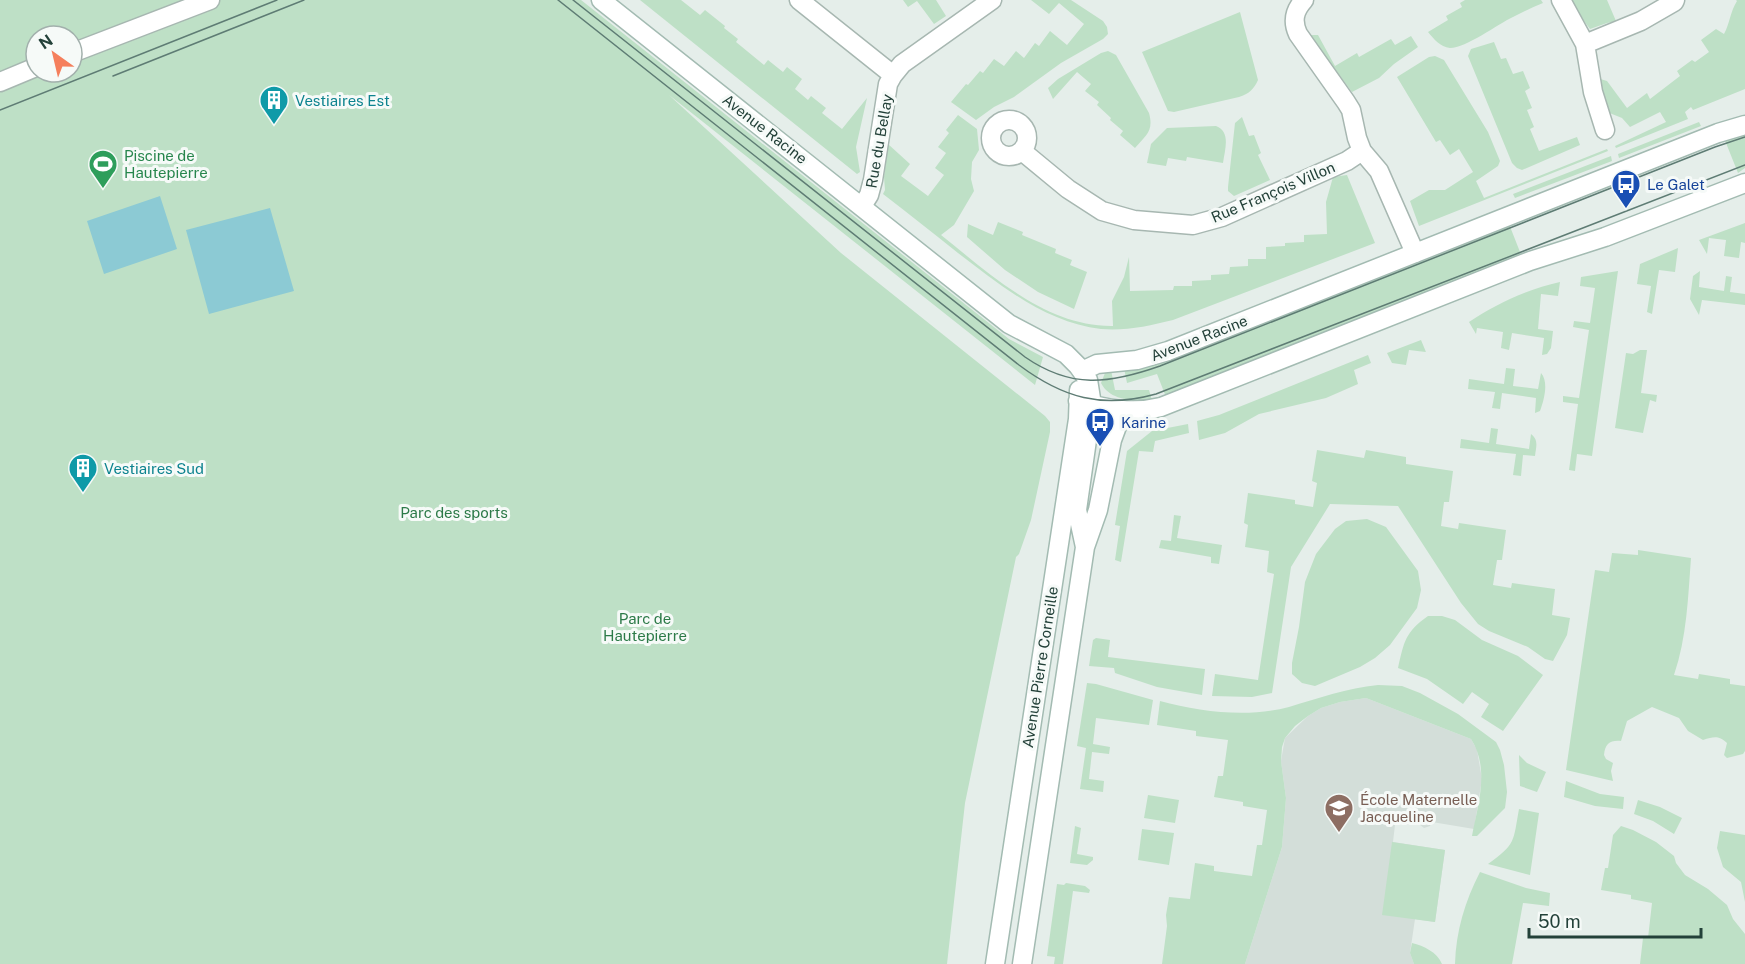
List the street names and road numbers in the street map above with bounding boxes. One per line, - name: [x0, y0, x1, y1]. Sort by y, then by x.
- street label: Avenue Racine: [719, 91, 811, 167]
- street label: Rue du Bellay: [862, 93, 896, 189]
- street label: Rue François Villon: [1208, 158, 1338, 226]
- street label: Avenue Racine: [1148, 312, 1250, 364]
- street label: Avenue Pierre Corneille: [1019, 585, 1061, 749]

